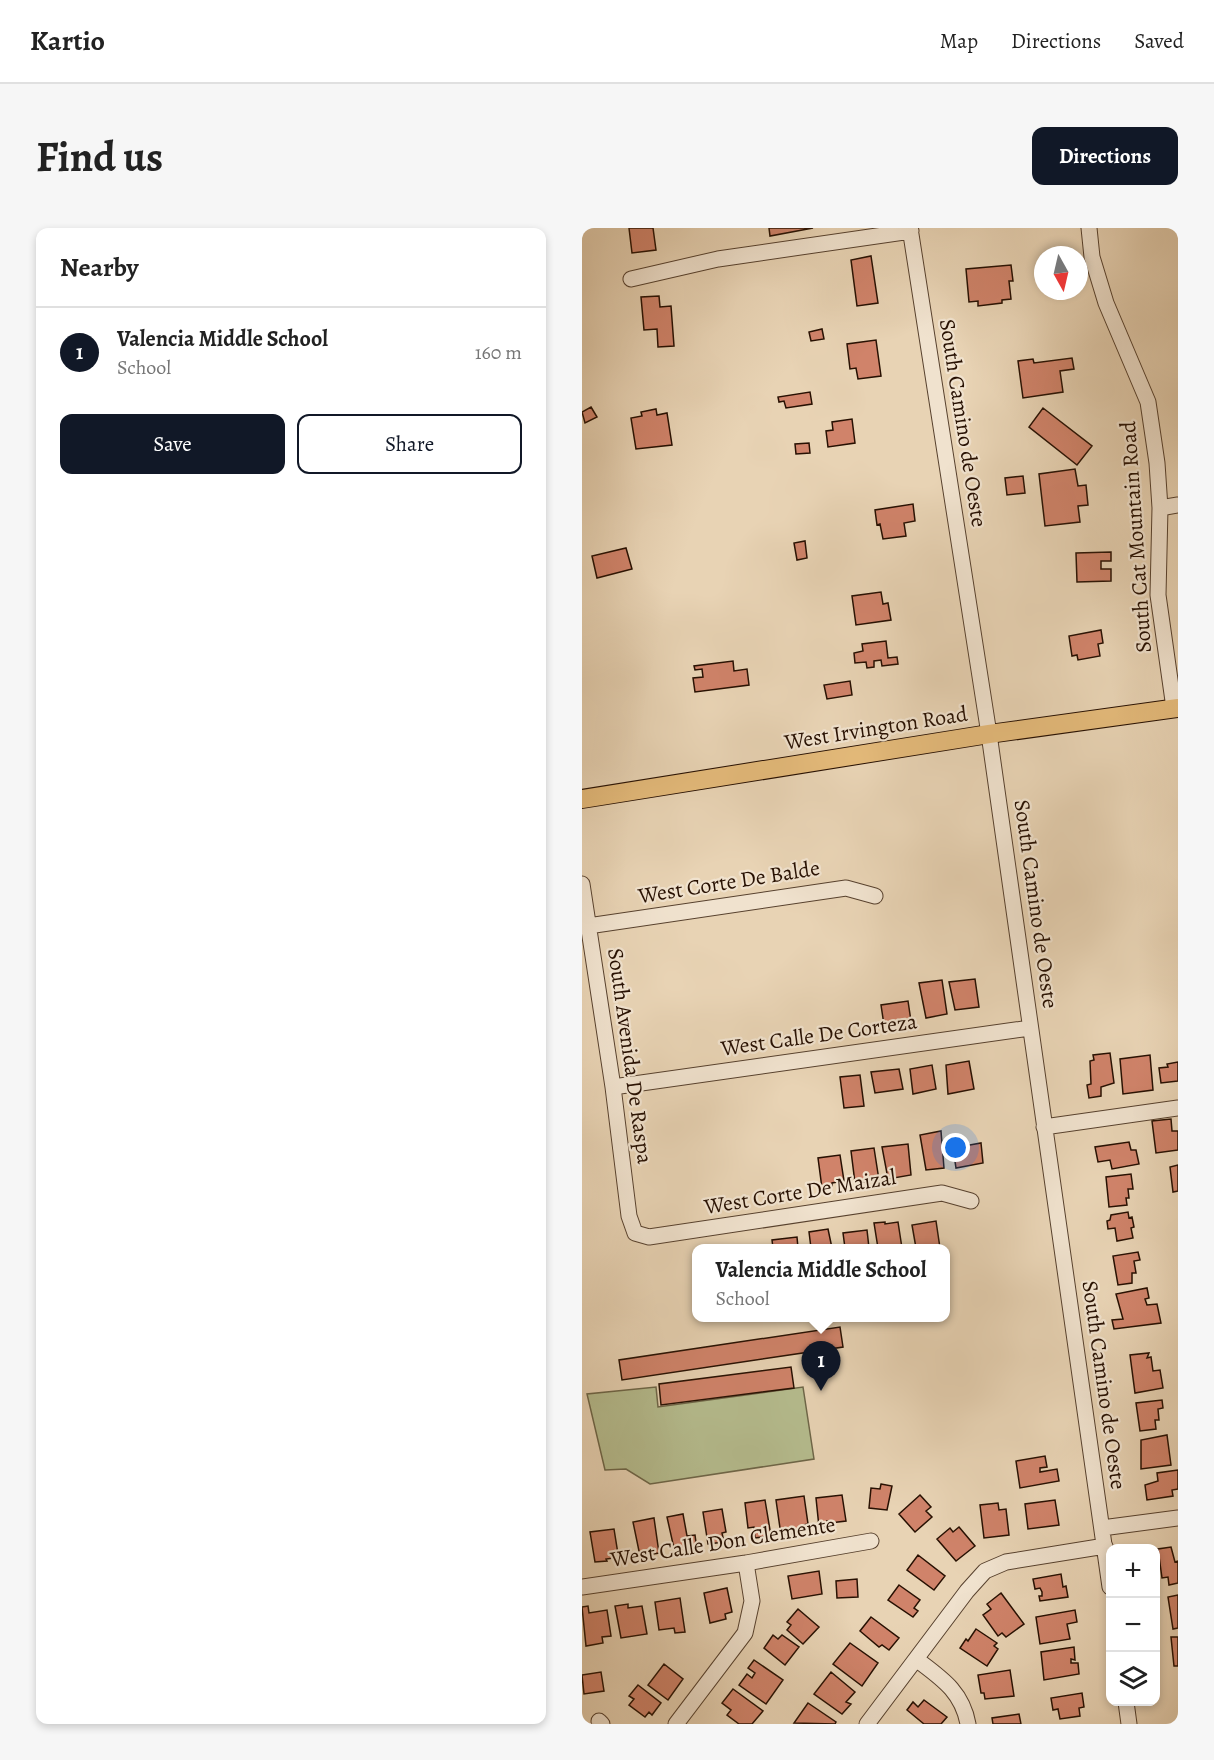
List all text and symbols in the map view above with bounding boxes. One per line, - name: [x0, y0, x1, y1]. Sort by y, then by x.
- text: Kartio: [30, 22, 105, 60]
- text: Map: [940, 27, 978, 55]
- text: Directions: [1011, 27, 1101, 55]
- text: Saved: [1134, 27, 1184, 55]
- button: Directions: [1032, 127, 1178, 185]
- text: Find us: [36, 128, 163, 185]
- north arrow: [1034, 246, 1088, 300]
- text: Nearby: [60, 250, 139, 285]
- street label: South Camino de Oeste: [932, 317, 994, 529]
- text: Valencia Middle School: [117, 324, 328, 354]
- text: 1: [76, 339, 83, 366]
- text: 160 m: [475, 339, 522, 366]
- text: School: [117, 354, 171, 381]
- button: Save: [60, 414, 285, 474]
- button: Share: [297, 414, 522, 474]
- street label: South Cat Mountain Road: [1113, 420, 1159, 654]
- street label: West Irvington Road: [781, 699, 970, 757]
- street label: South Camino de Oeste: [1007, 798, 1065, 1010]
- street label: West Corte De Balde: [635, 853, 822, 911]
- street label: South Avenida De Raspa: [600, 946, 660, 1166]
- street label: West Calle De Corteza: [718, 1006, 920, 1064]
- your location: [941, 1133, 970, 1162]
- street label: West Corte De Maizal: [701, 1162, 898, 1222]
- popup: [692, 1244, 950, 1322]
- text: Valencia Middle School: [715, 1255, 927, 1285]
- street label: South Camino de Oeste: [1075, 1279, 1133, 1491]
- text: School: [715, 1285, 770, 1312]
- pin: 1: [802, 1342, 840, 1391]
- street label: West Calle Don Clemente: [607, 1509, 838, 1575]
- map controls: [1106, 1544, 1160, 1706]
- button: +: [1106, 1544, 1160, 1598]
- button: −: [1106, 1598, 1160, 1652]
- button: layers: [1106, 1652, 1160, 1706]

